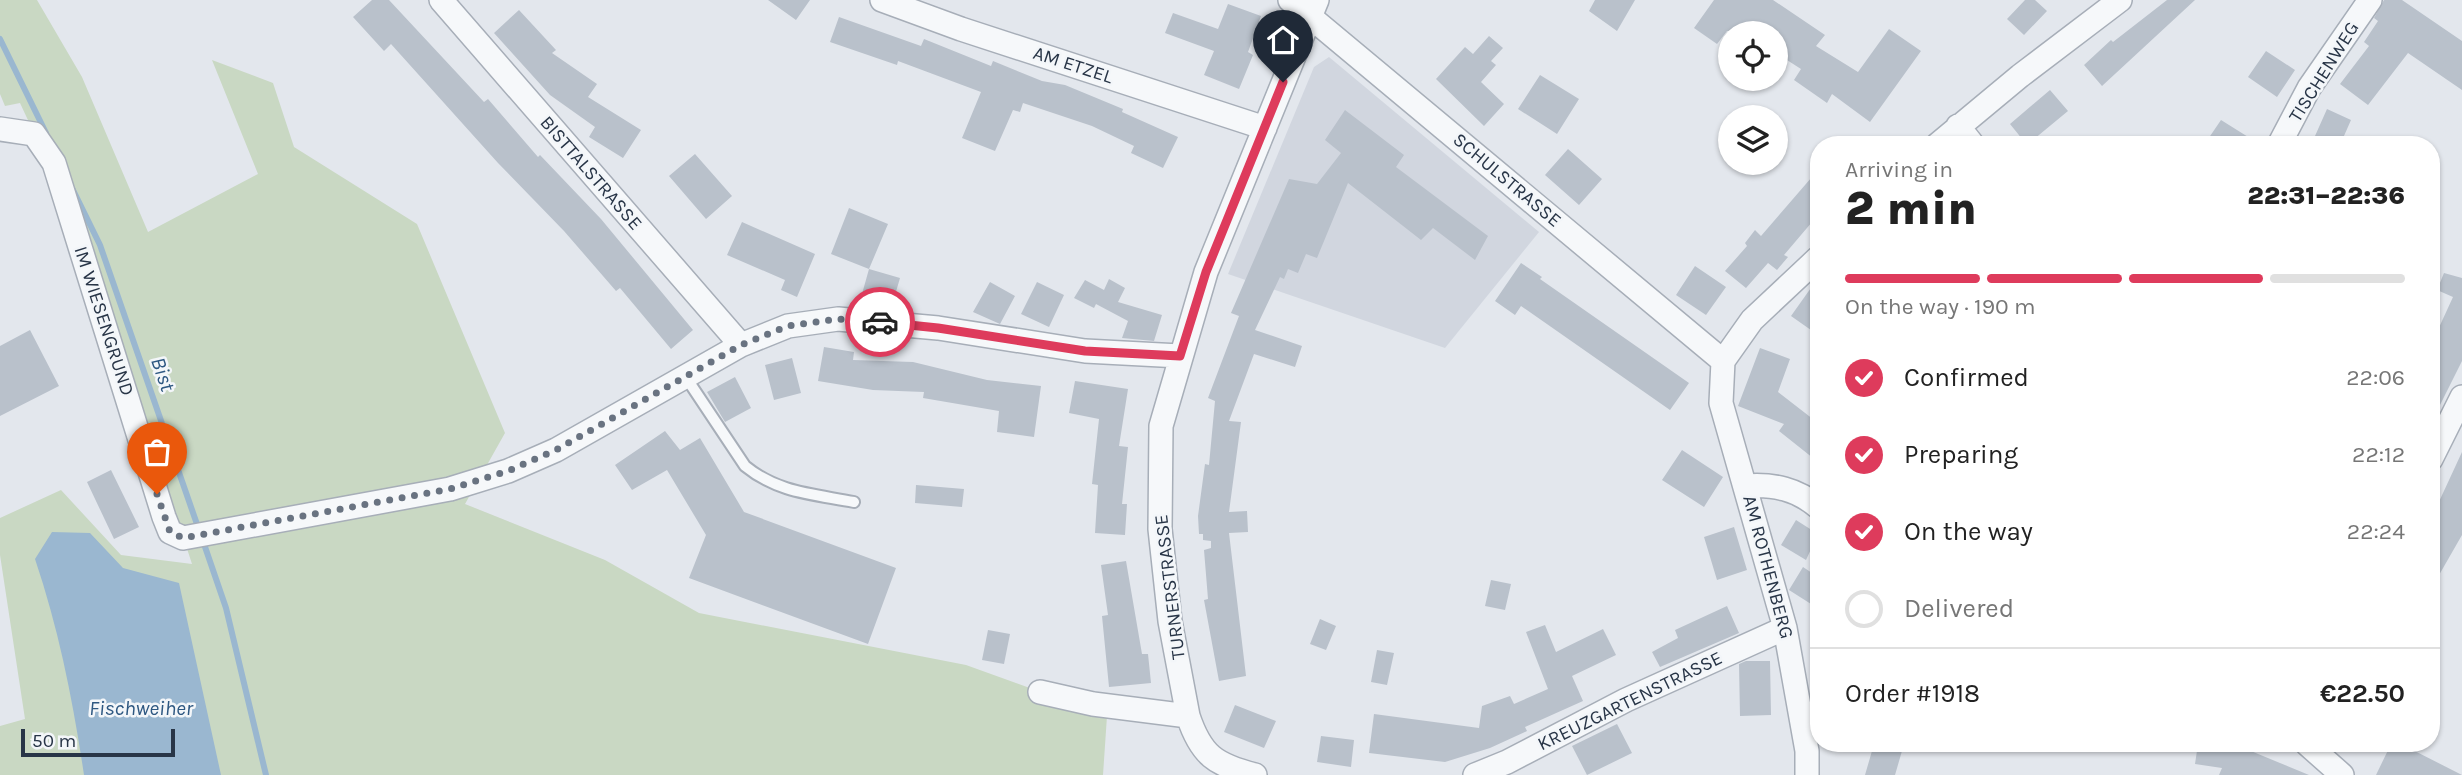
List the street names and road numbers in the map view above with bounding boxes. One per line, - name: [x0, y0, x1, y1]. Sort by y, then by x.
- street label: TISCHENWEG: [2284, 18, 2364, 126]
- street label: AM ETZEL: [1030, 42, 1116, 88]
- street label: BISTTALSTRASSE: [536, 111, 646, 235]
- street label: SCHULSTRASSE: [1448, 128, 1566, 232]
- street label: IM WIESENGRUND: [69, 243, 139, 399]
- street label: AM ROTHENBERG: [1738, 493, 1798, 641]
- street label: TURNERSTRASSE: [1150, 513, 1190, 661]
- street label: KREUZGARTENSTRASSE: [1534, 647, 1726, 755]

